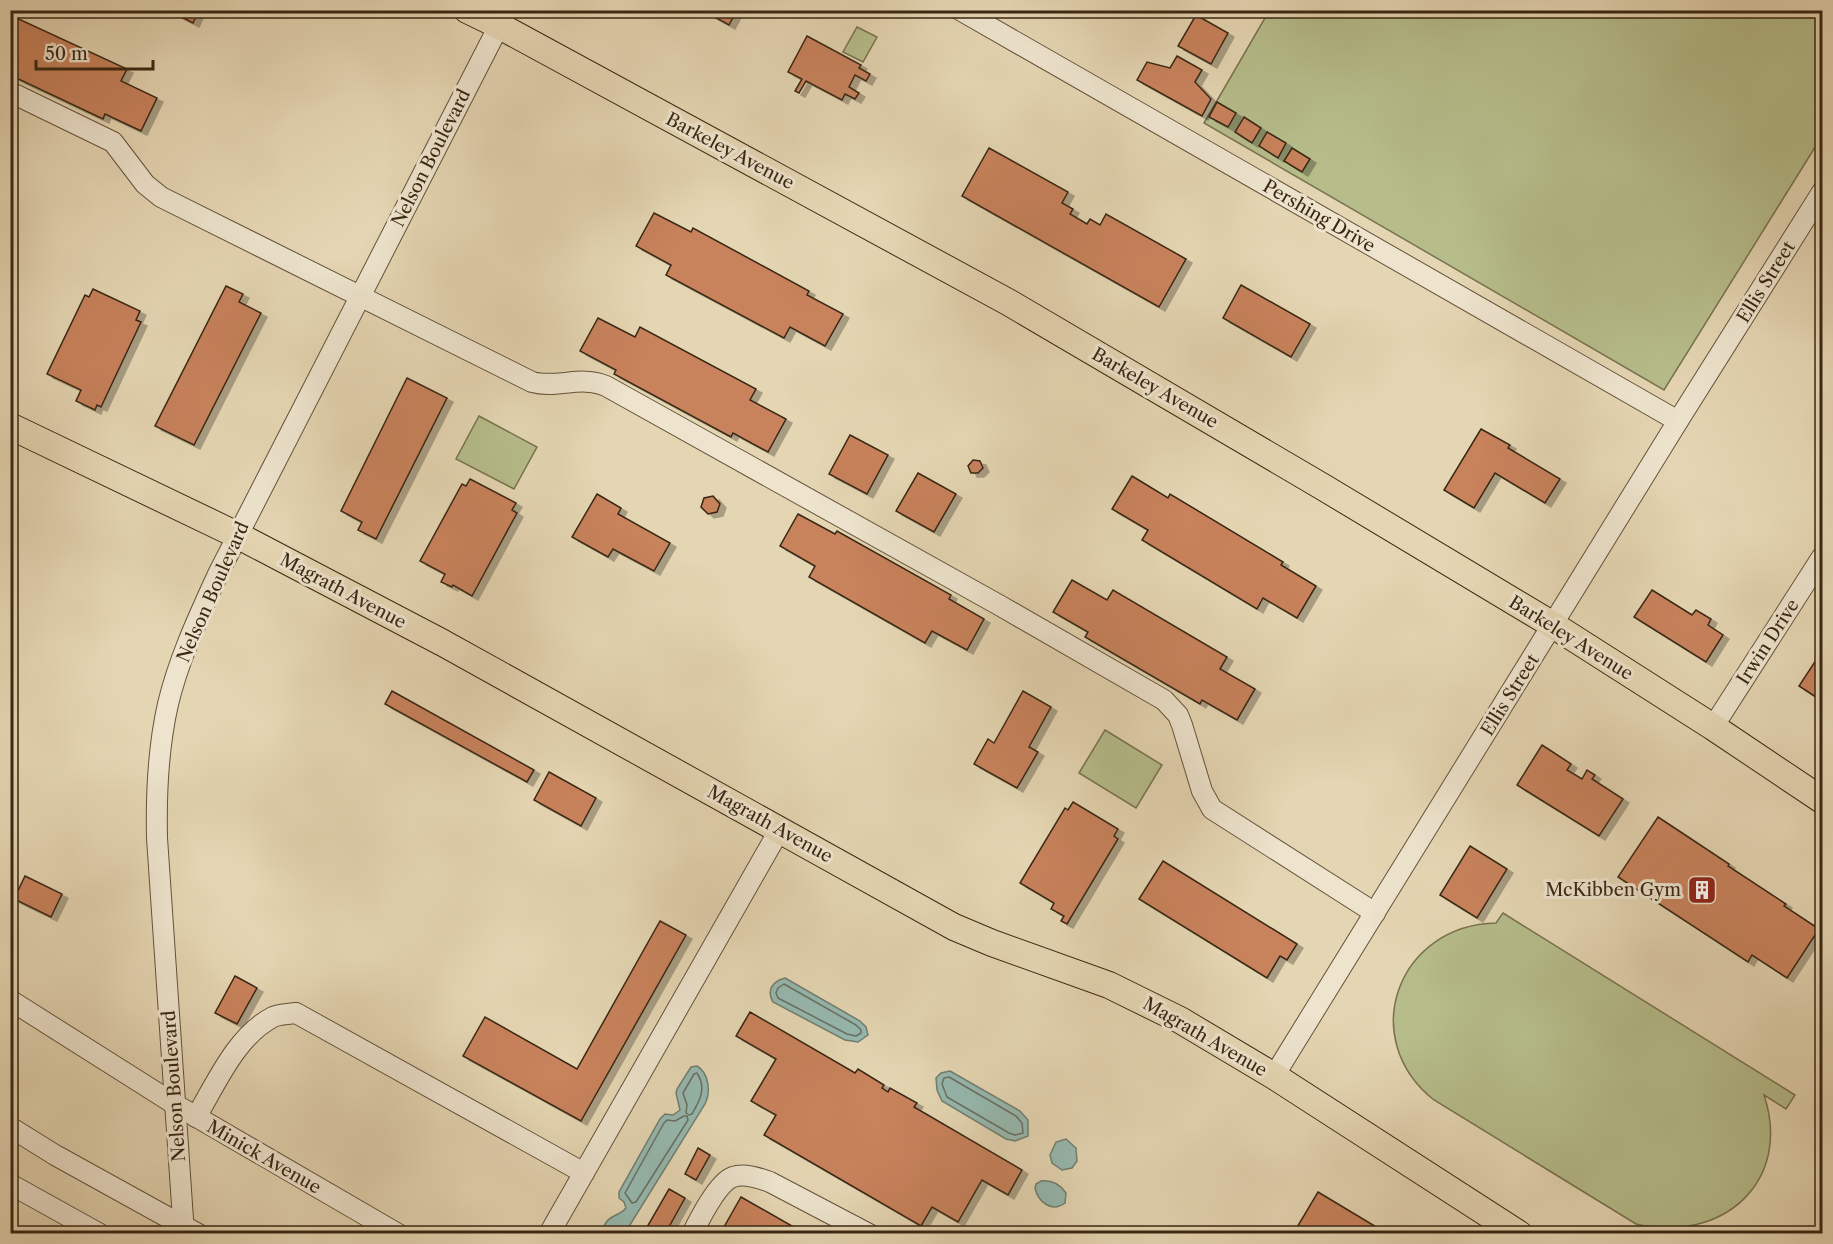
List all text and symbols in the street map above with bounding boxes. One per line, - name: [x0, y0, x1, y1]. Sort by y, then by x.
- scale bar: [36, 33, 153, 71]
- text: 50 m: [45, 43, 88, 65]
- street label: Nelson Boulevard: [387, 85, 475, 231]
- street label: Barkeley Avenue: [662, 108, 798, 194]
- street label: Pershing Drive: [1259, 175, 1379, 257]
- street label: Ellis Street: [1732, 237, 1800, 327]
- street label: Barkeley Avenue: [1088, 343, 1222, 433]
- street label: Nelson Boulevard: [172, 518, 254, 666]
- street label: Magrath Avenue: [276, 548, 410, 634]
- street label: Barkeley Avenue: [1505, 591, 1637, 685]
- street label: Irwin Drive: [1732, 595, 1804, 689]
- street label: Ellis Street: [1476, 650, 1544, 740]
- street label: Magrath Avenue: [704, 781, 836, 867]
- building icon: McKibben Gym: [1686, 874, 1718, 906]
- place label: McKibben Gym: [1545, 879, 1681, 901]
- street label: Magrath Avenue: [1139, 993, 1271, 1081]
- street label: Nelson Boulevard: [158, 1010, 190, 1162]
- street label: Minick Avenue: [203, 1115, 325, 1199]

